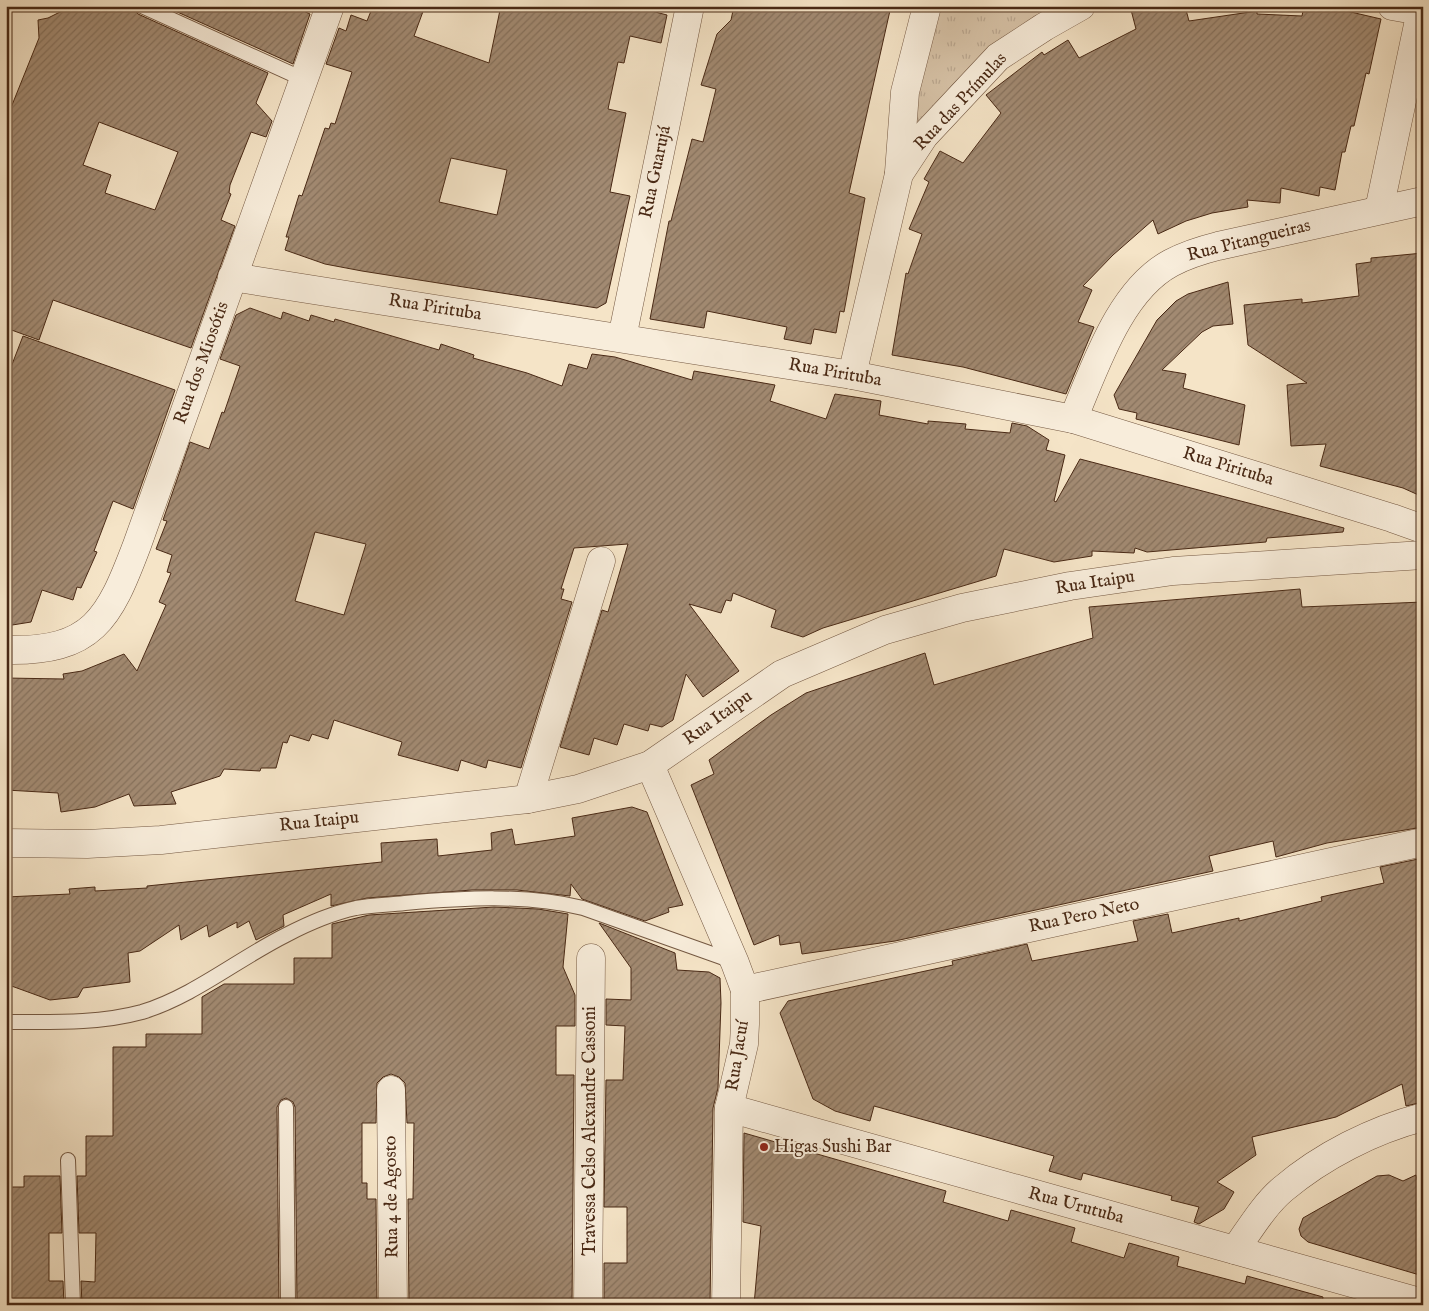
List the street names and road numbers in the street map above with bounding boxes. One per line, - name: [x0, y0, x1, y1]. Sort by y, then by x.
- street label: Rua das Prímulas: [910, 48, 1012, 156]
- street label: Rua Guarujá: [635, 123, 677, 220]
- street label: Rua Pitangueiras: [1185, 215, 1313, 267]
- street label: Rua Pirituba: [387, 289, 484, 327]
- street label: Rua dos Miosótis: [169, 298, 235, 428]
- street label: Rua Pirituba: [787, 353, 884, 393]
- street label: Rua Pirituba: [1180, 442, 1277, 492]
- street label: Rua Itaipu: [1054, 565, 1136, 601]
- street label: Rua Itaipu: [679, 685, 757, 751]
- street label: Rua Itaipu: [278, 806, 360, 838]
- street label: Rua Pero Neto: [1027, 893, 1142, 939]
- street label: Travessa Celso Alexandre Cassoni: [579, 1006, 602, 1256]
- street label: Rua Jacuí: [721, 1018, 755, 1093]
- street label: Rua 4 de Agosto: [379, 1135, 405, 1259]
- street label: Rua Urutuba: [1026, 1182, 1127, 1230]

